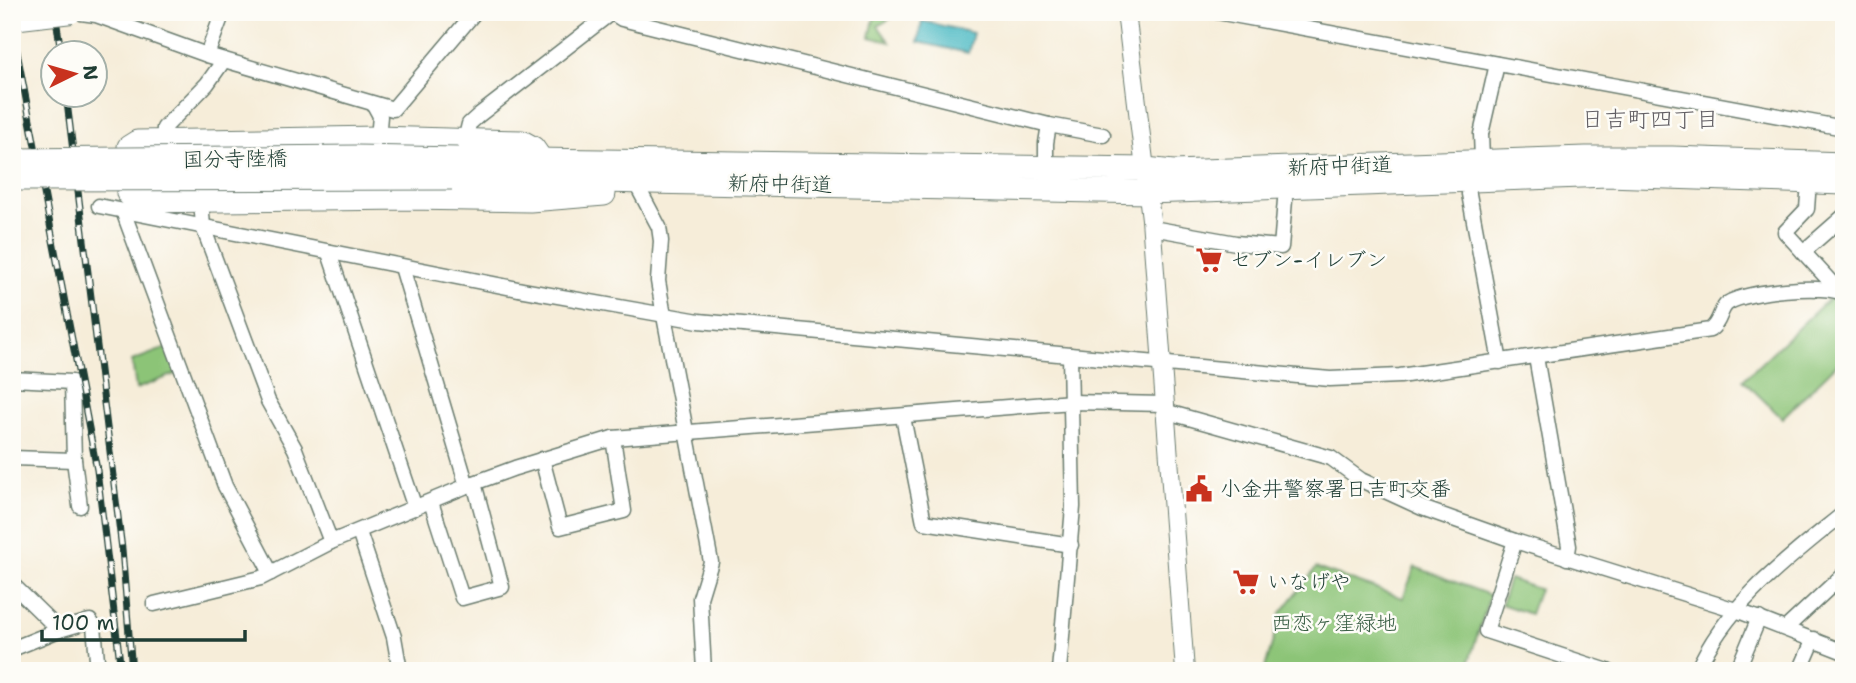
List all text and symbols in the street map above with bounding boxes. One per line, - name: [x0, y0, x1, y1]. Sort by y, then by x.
- north arrow: [38, 38, 108, 108]
- text: N: [77, 64, 104, 81]
- district label: 日吉町四丁目: [1581, 104, 1719, 134]
- street label: 国分寺陸橋: [182, 144, 288, 174]
- street label: 新府中街道: [1287, 150, 1393, 182]
- street label: 新府中街道: [727, 169, 833, 199]
- supermarket icon: セブン-イレブン: [1194, 245, 1224, 275]
- place label: セブン-イレブン: [1230, 246, 1387, 274]
- public building icon: 小金井警察署日吉町交番: [1184, 474, 1214, 504]
- place label: 小金井警察署日吉町交番: [1220, 475, 1451, 503]
- supermarket icon: いなげや: [1231, 567, 1261, 597]
- place label: いなげや: [1267, 568, 1351, 596]
- scale bar: [42, 599, 245, 643]
- text: 100 m: [52, 609, 115, 637]
- park label: 西恋ヶ窪緑地: [1271, 609, 1397, 637]

